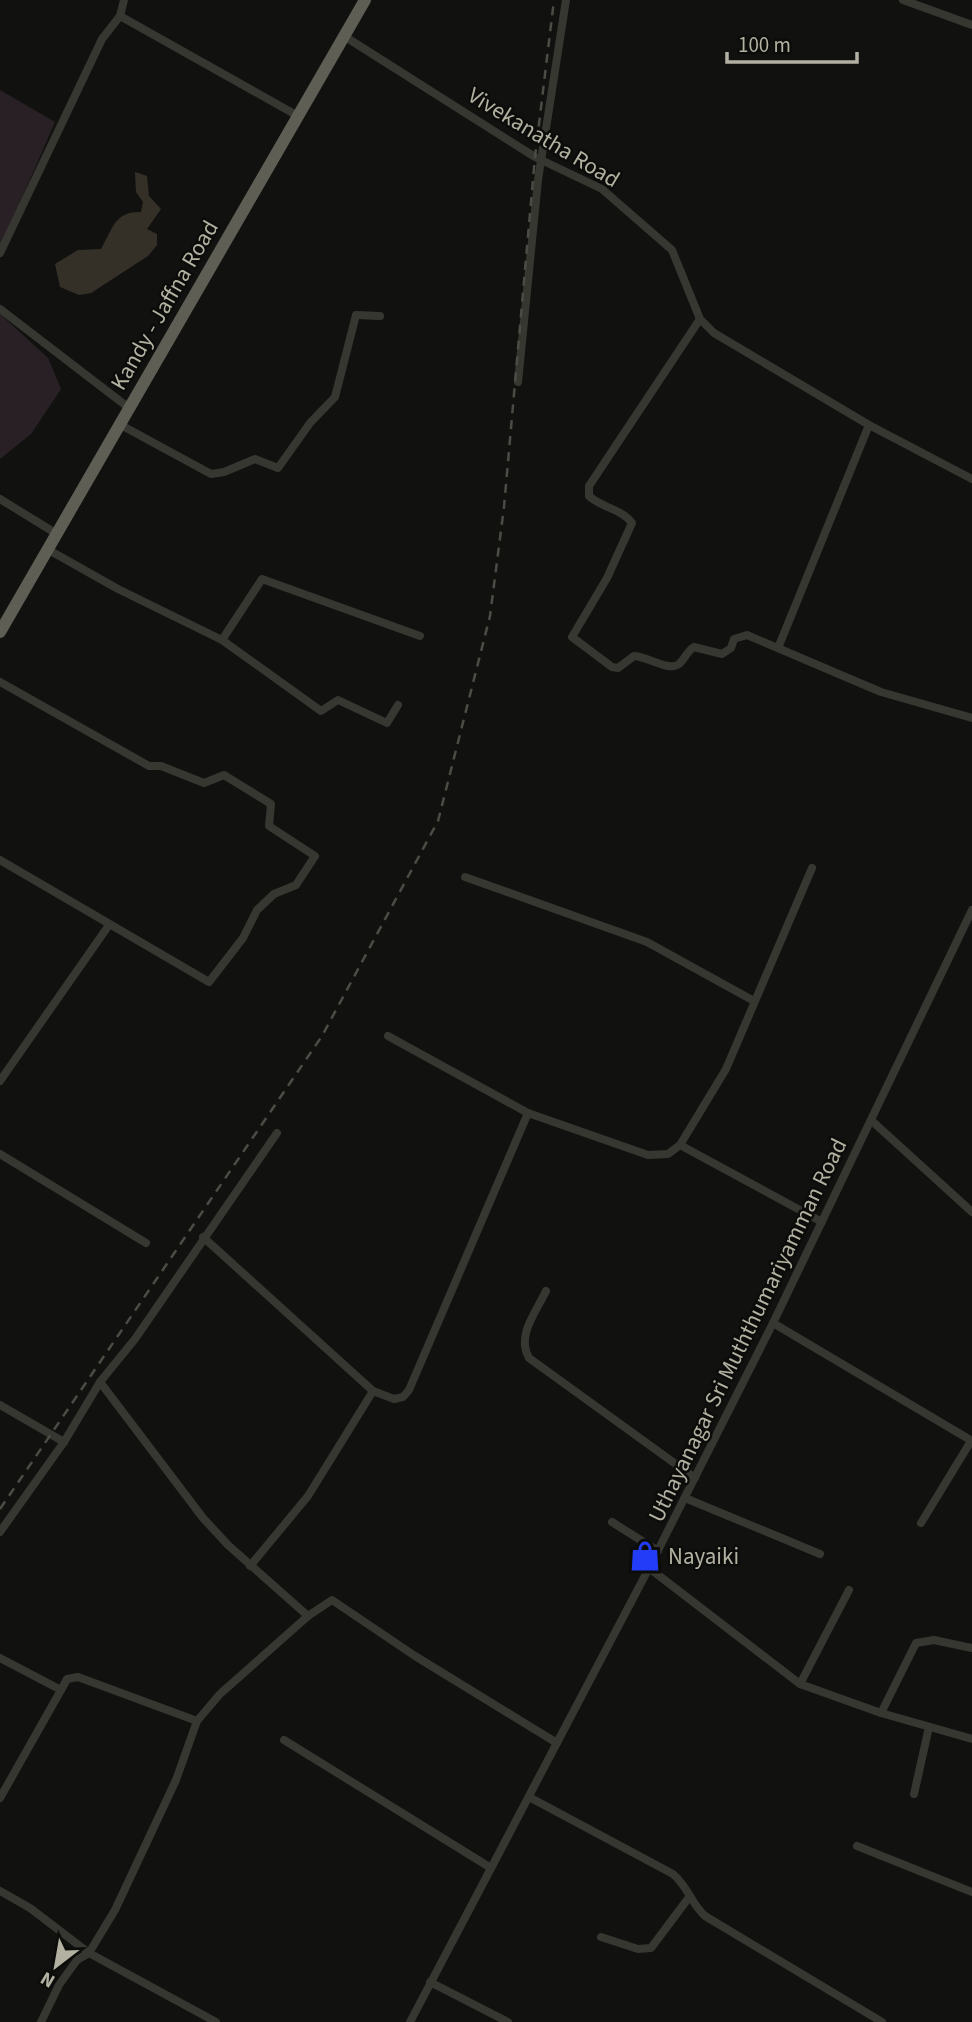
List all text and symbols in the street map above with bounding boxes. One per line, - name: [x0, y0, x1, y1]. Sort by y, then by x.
- scale bar: [727, 21, 856, 65]
- text: 100 m: [738, 30, 791, 60]
- street label: Vivekanatha Road: [462, 79, 626, 196]
- street label: Kandy - Jaffna Road: [102, 214, 227, 396]
- street label: Uthayanagar Sri Muththumariyamman Road: [640, 1133, 855, 1528]
- shop icon: Nayaiki: [628, 1539, 662, 1573]
- place label: Nayaiki: [668, 1540, 739, 1573]
- north arrow: [21, 1931, 91, 2001]
- text: N: [36, 1964, 60, 1994]

